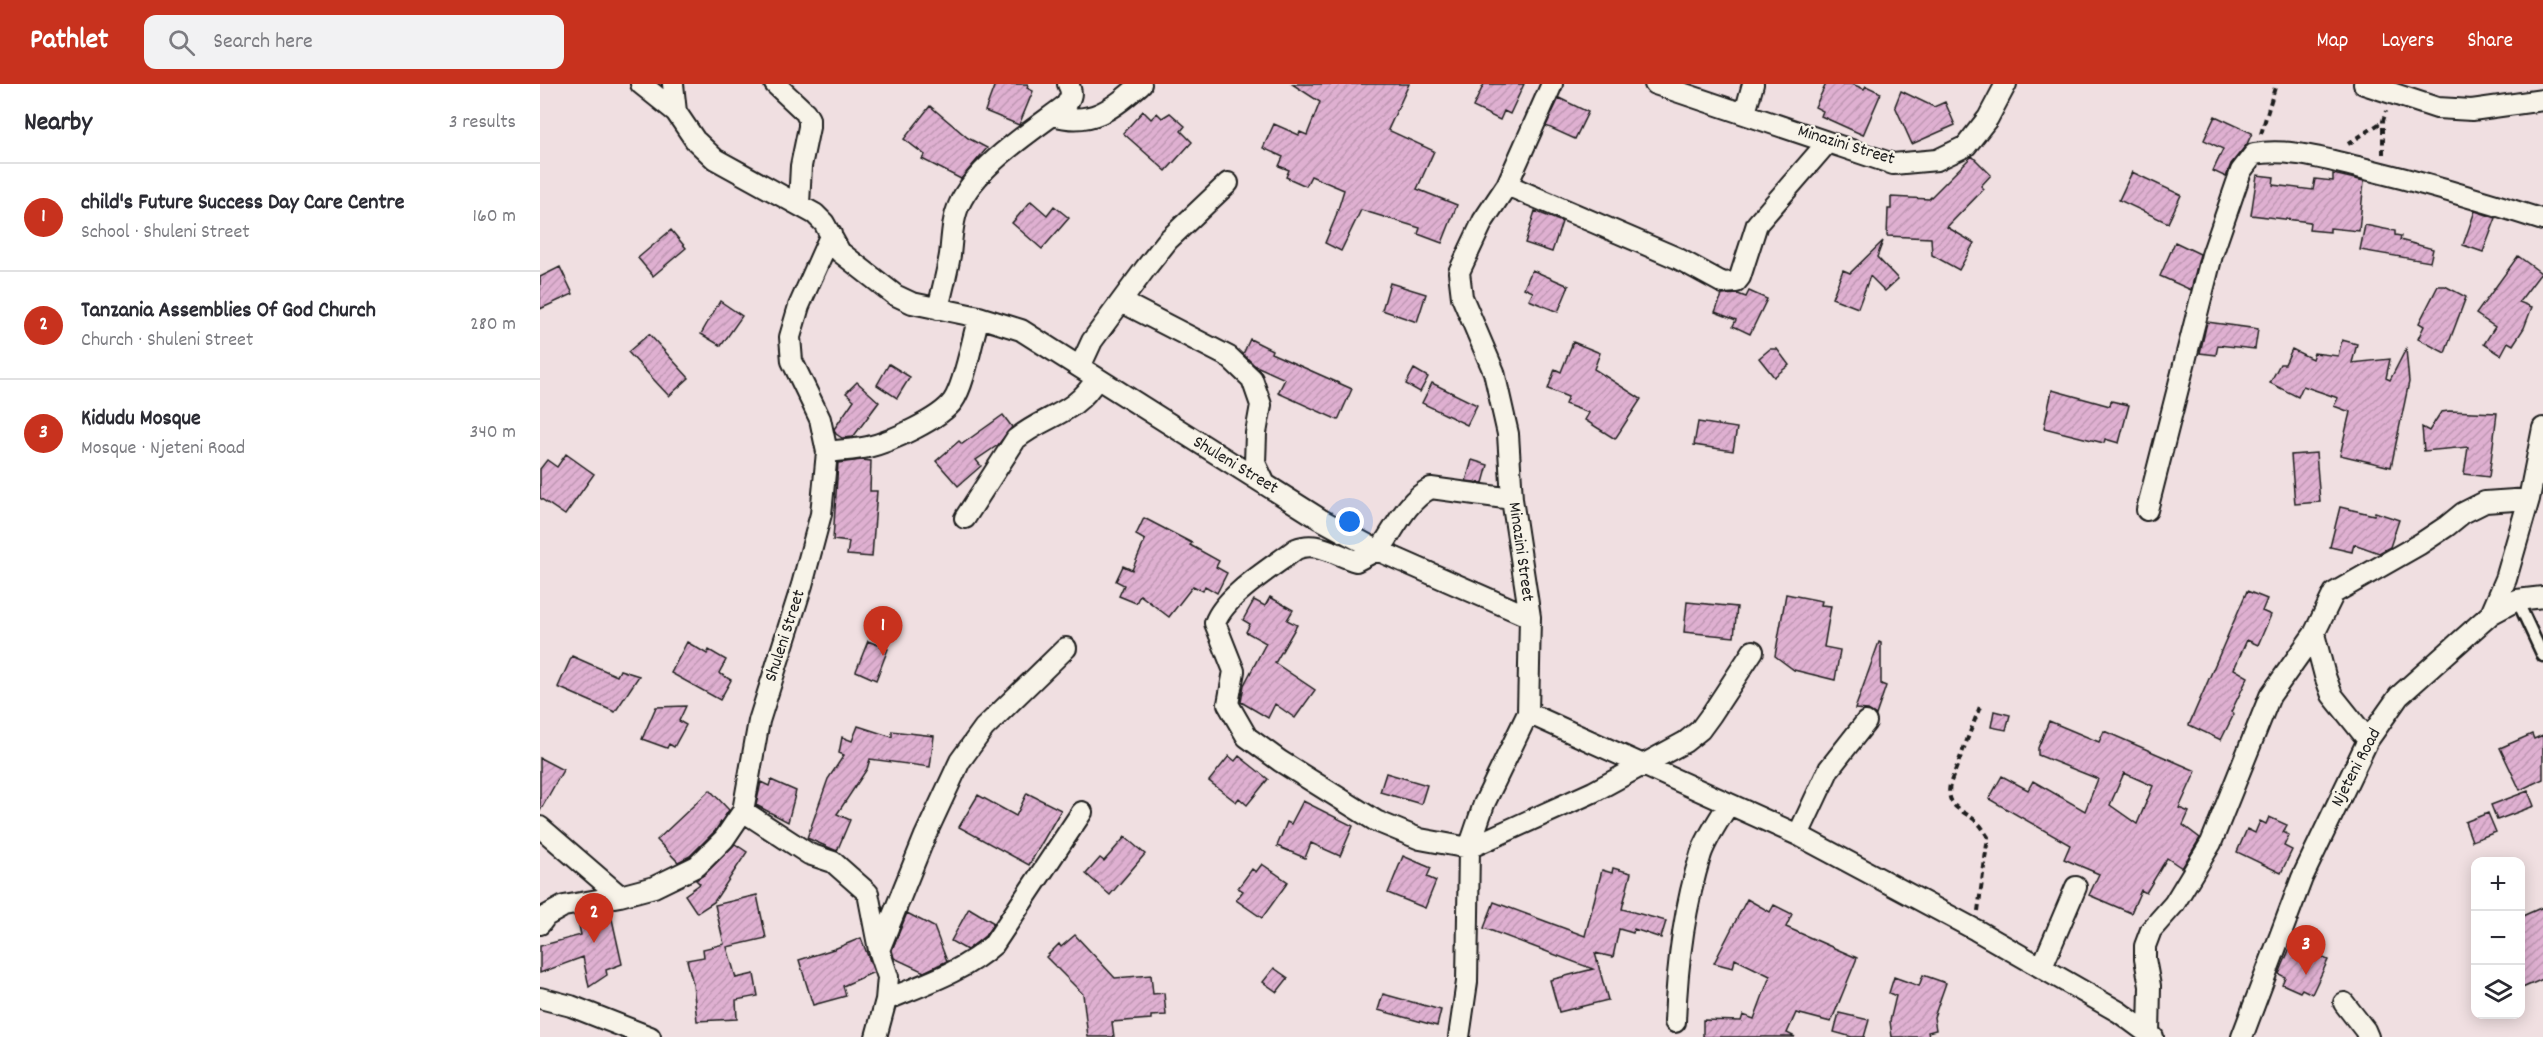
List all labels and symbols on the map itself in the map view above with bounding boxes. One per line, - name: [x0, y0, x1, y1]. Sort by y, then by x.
- street label: Minazini Street: [1794, 119, 1898, 173]
- street label: Shuleni Street: [1188, 431, 1283, 502]
- street label: Minazini Street: [1501, 501, 1539, 604]
- your location: [1335, 507, 1364, 536]
- street label: Shuleni Street: [759, 586, 813, 685]
- pin: 1: [864, 606, 902, 656]
- street label: Njeteni Road: [2326, 724, 2388, 812]
- pin: 2: [574, 894, 614, 943]
- pin: 3: [2286, 926, 2326, 975]

